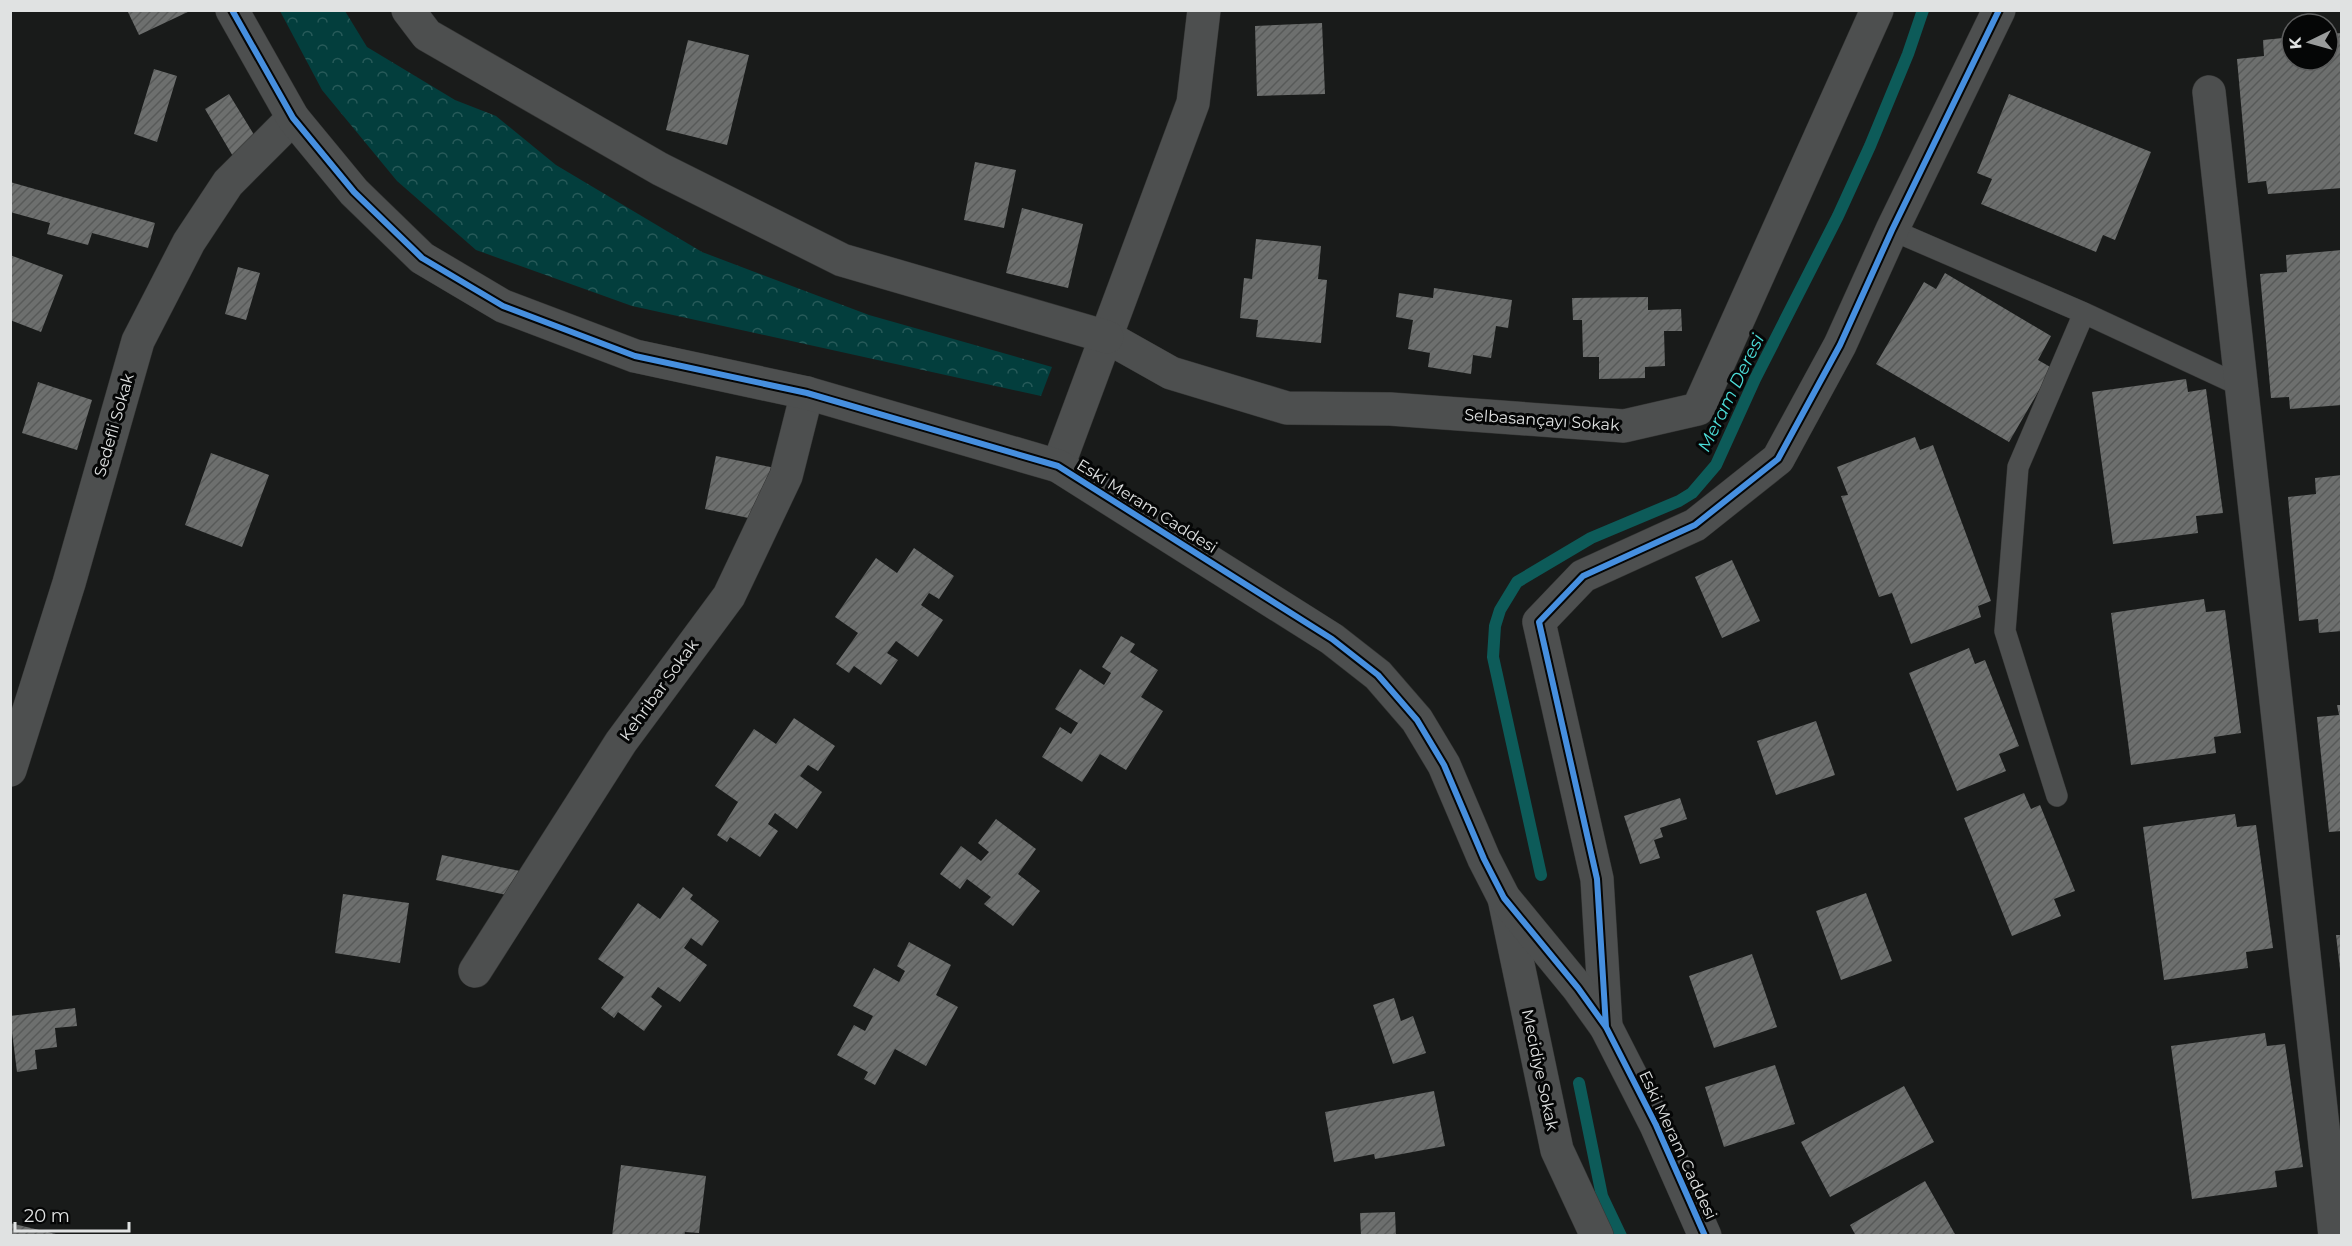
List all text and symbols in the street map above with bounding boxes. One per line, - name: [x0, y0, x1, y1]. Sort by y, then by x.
- north arrow: [2280, 12, 2340, 72]
- text: K: [2285, 35, 2306, 50]
- water label: Meram Deresi: [1693, 330, 1769, 455]
- street label: Sedefli Sokak: [90, 371, 138, 479]
- street label: Selbasançayı Sokak: [1464, 405, 1621, 435]
- street label: Eski Meram Caddesi: [1073, 455, 1221, 557]
- street label: Kehribar Sokak: [616, 635, 703, 745]
- street label: Mecidiye Sokak: [1518, 1007, 1562, 1133]
- street label: Eski Meram Caddesi: [1635, 1068, 1721, 1222]
- scale bar: [15, 1195, 129, 1233]
- text: 20 m: [24, 1205, 70, 1227]

